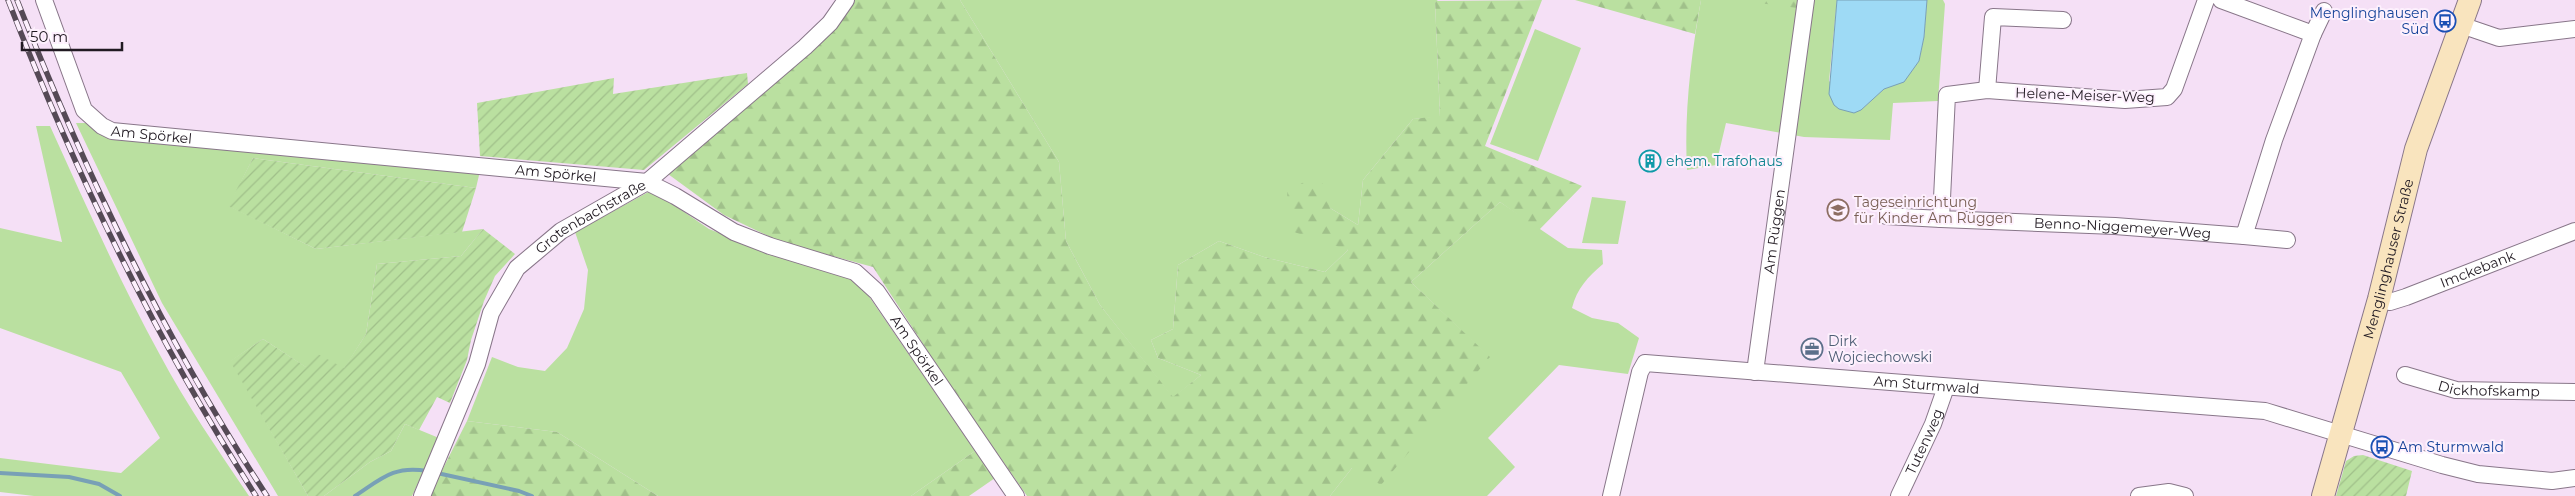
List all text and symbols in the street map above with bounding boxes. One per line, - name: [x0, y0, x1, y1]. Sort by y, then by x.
- place label: Menglinghausen Süd: [2310, 4, 2429, 38]
- bus stop icon: Menglinghausen Süd: [2433, 9, 2457, 33]
- scale bar: [22, 20, 122, 52]
- text: 50 m: [30, 27, 68, 46]
- street label: Helene-Meiser-Weg: [2015, 84, 2155, 106]
- street label: Am Spörkel: [110, 122, 193, 148]
- building icon: ehem. Trafohaus: [1638, 149, 1662, 173]
- place label: ehem. Trafohaus: [1666, 152, 1783, 170]
- street label: Am Spörkel: [514, 160, 597, 186]
- street label: Grotenbachstraße: [532, 176, 649, 258]
- street label: Menglinghauser Straße: [2359, 177, 2417, 341]
- street label: Am Rüggen: [1760, 188, 1789, 275]
- place label: Tageseinrichtung für Kinder Am Rüggen: [1854, 193, 2013, 227]
- school or university icon: Tageseinrichtung für Kinder Am Rüggen: [1826, 198, 1850, 222]
- street label: Benno-Niggemeyer-Weg: [2034, 214, 2212, 242]
- street label: Imckebank: [2438, 246, 2518, 292]
- street label: Am Spörkel: [886, 312, 947, 389]
- place label: Dirk Wojciechowski: [1828, 332, 1932, 366]
- office icon: Dirk Wojciechowski: [1800, 337, 1824, 361]
- street label: Am Sturmwald: [1873, 372, 1980, 398]
- street label: Dickhofskamp: [2436, 376, 2540, 400]
- street label: Tutenweg: [1901, 406, 1947, 478]
- bus stop icon: Am Sturmwald: [2370, 435, 2394, 459]
- place label: Am Sturmwald: [2398, 438, 2504, 456]

